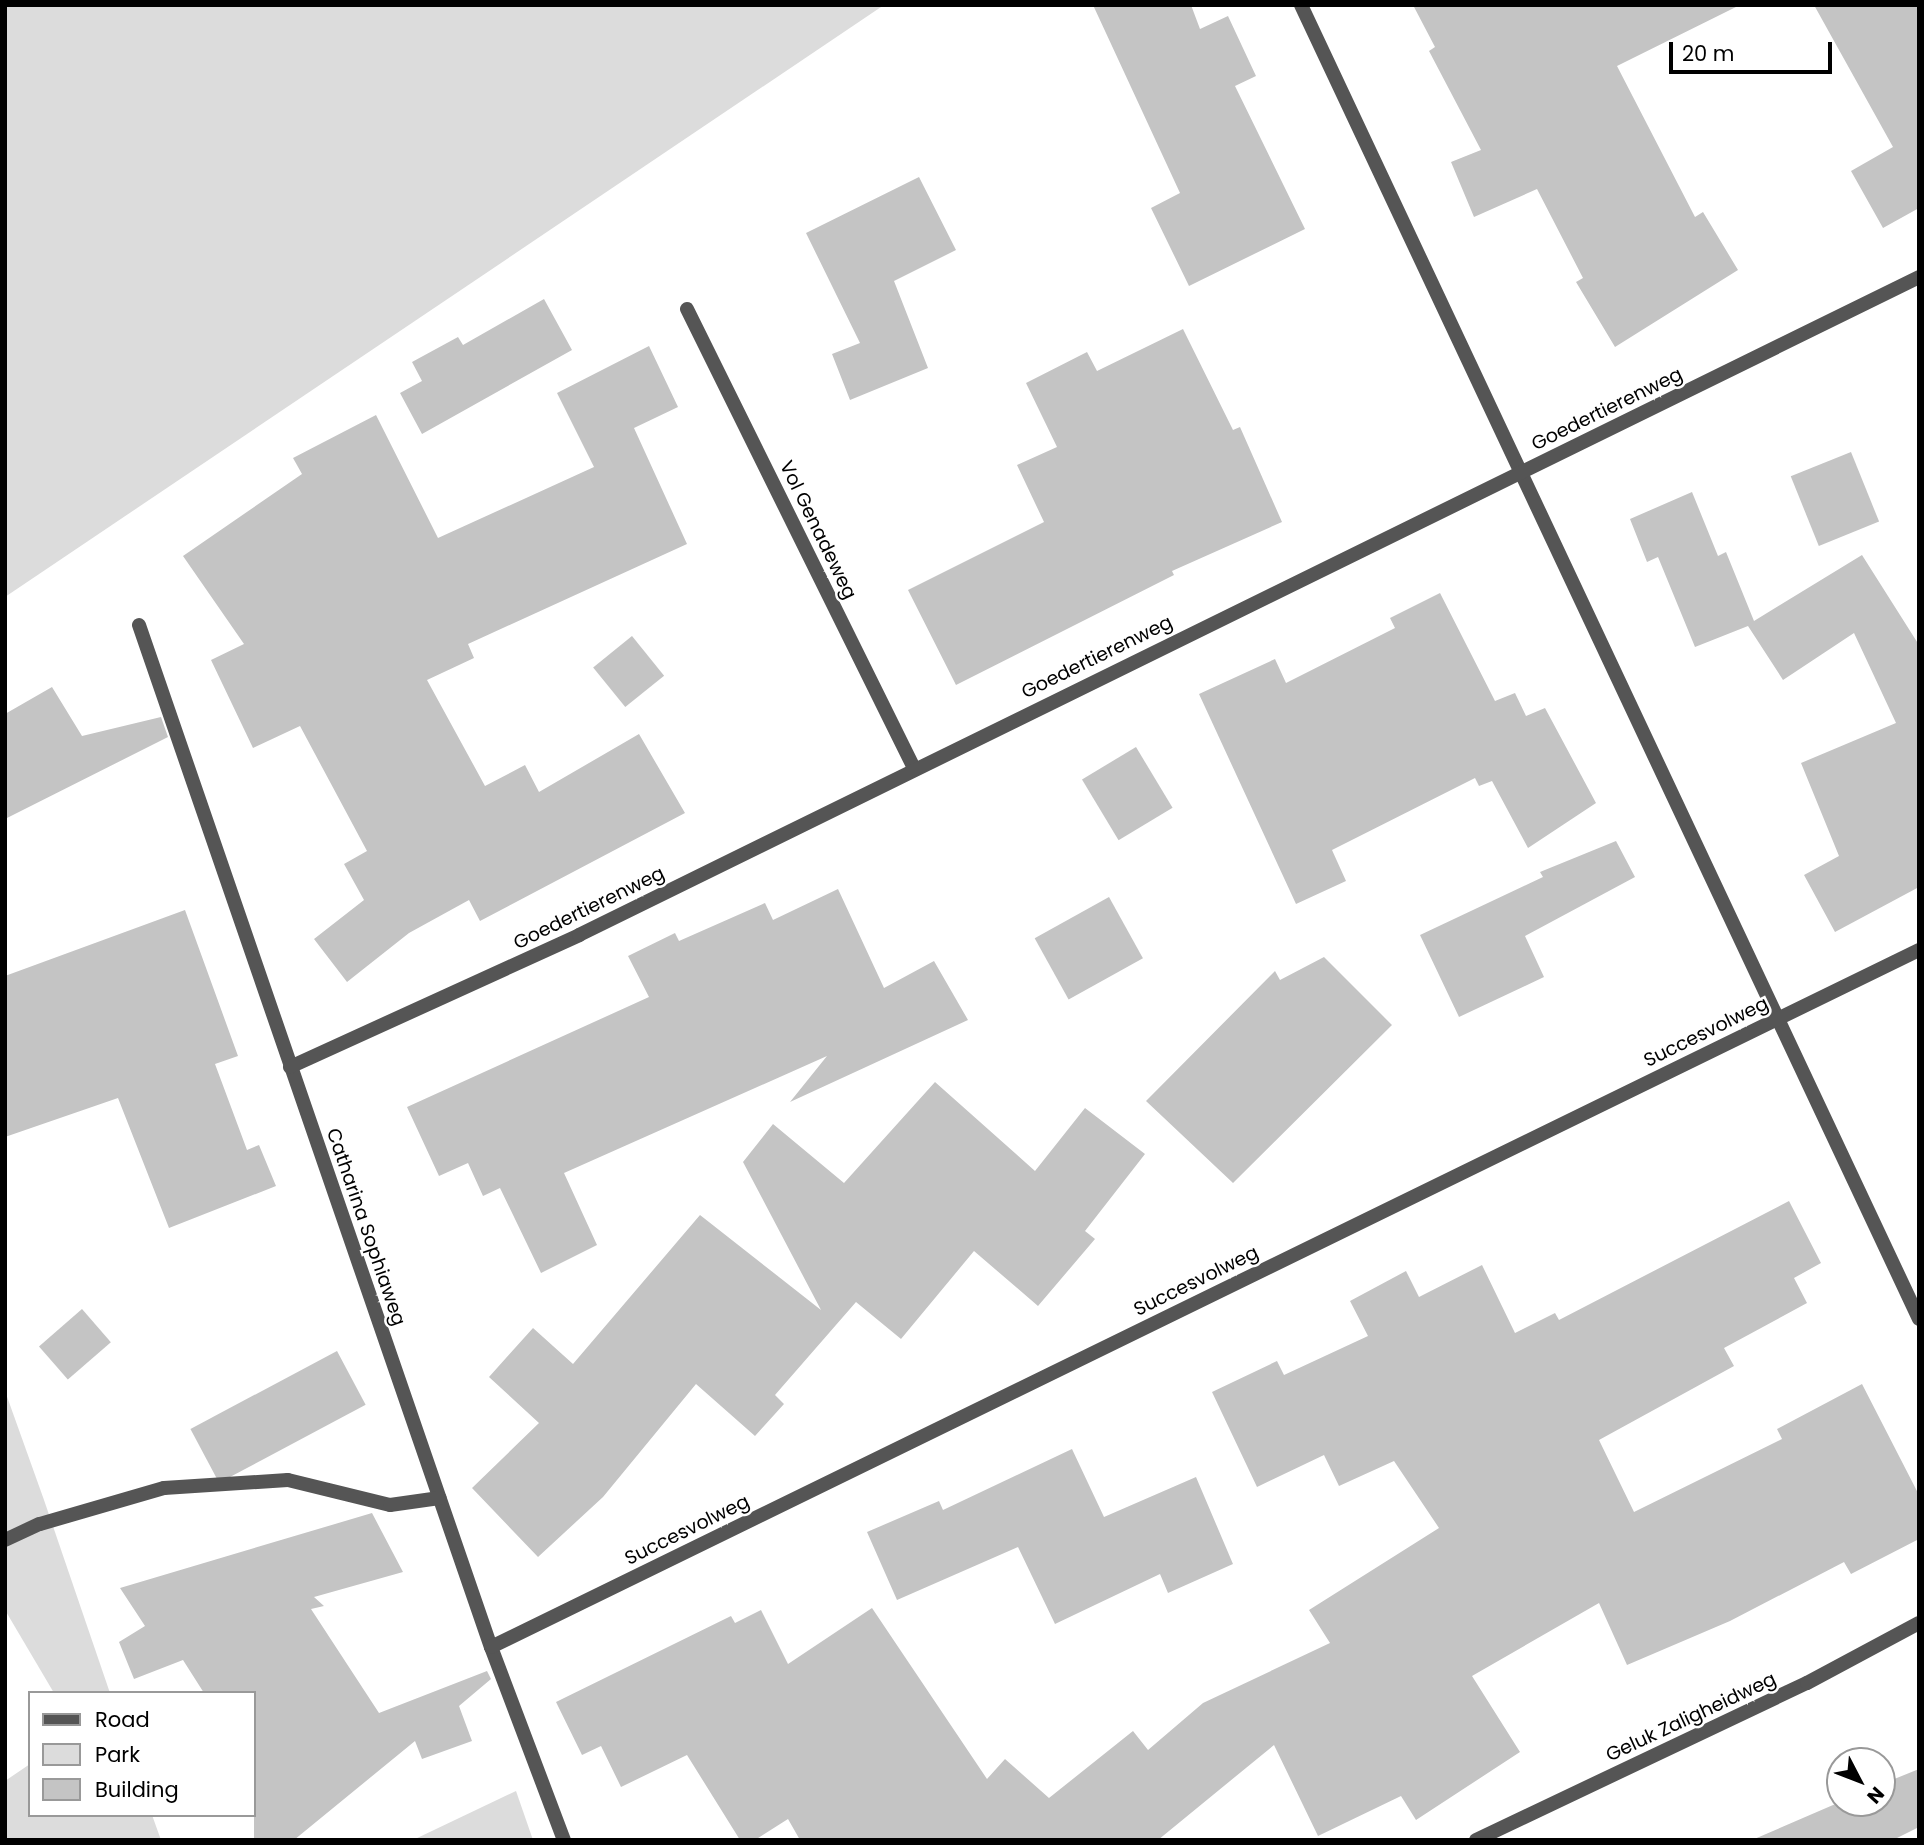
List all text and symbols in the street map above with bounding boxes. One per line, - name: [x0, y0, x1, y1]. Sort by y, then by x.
- scale bar: [1672, 28, 1835, 72]
- text: 20 m: [1682, 39, 1735, 68]
- street label: Goedertierenweg: [1528, 363, 1686, 455]
- street label: Vol Genadeweg: [775, 457, 861, 603]
- street label: Goedertierenweg: [1018, 611, 1176, 703]
- street label: Goedertierenweg: [510, 862, 668, 954]
- street label: Succesvolweg: [1640, 992, 1772, 1072]
- street label: Catharina Sophiaweg: [321, 1125, 411, 1329]
- street label: Succesvolweg: [1130, 1241, 1262, 1321]
- street label: Succesvolweg: [621, 1490, 753, 1570]
- street label: Geluk Zaligheidweg: [1602, 1668, 1780, 1766]
- legend: [28, 1691, 256, 1817]
- text: Road: [95, 1705, 150, 1734]
- text: Park: [95, 1740, 140, 1769]
- north arrow: [1826, 1747, 1896, 1817]
- text: Building: [95, 1775, 179, 1804]
- text: N: [1861, 1781, 1890, 1809]

